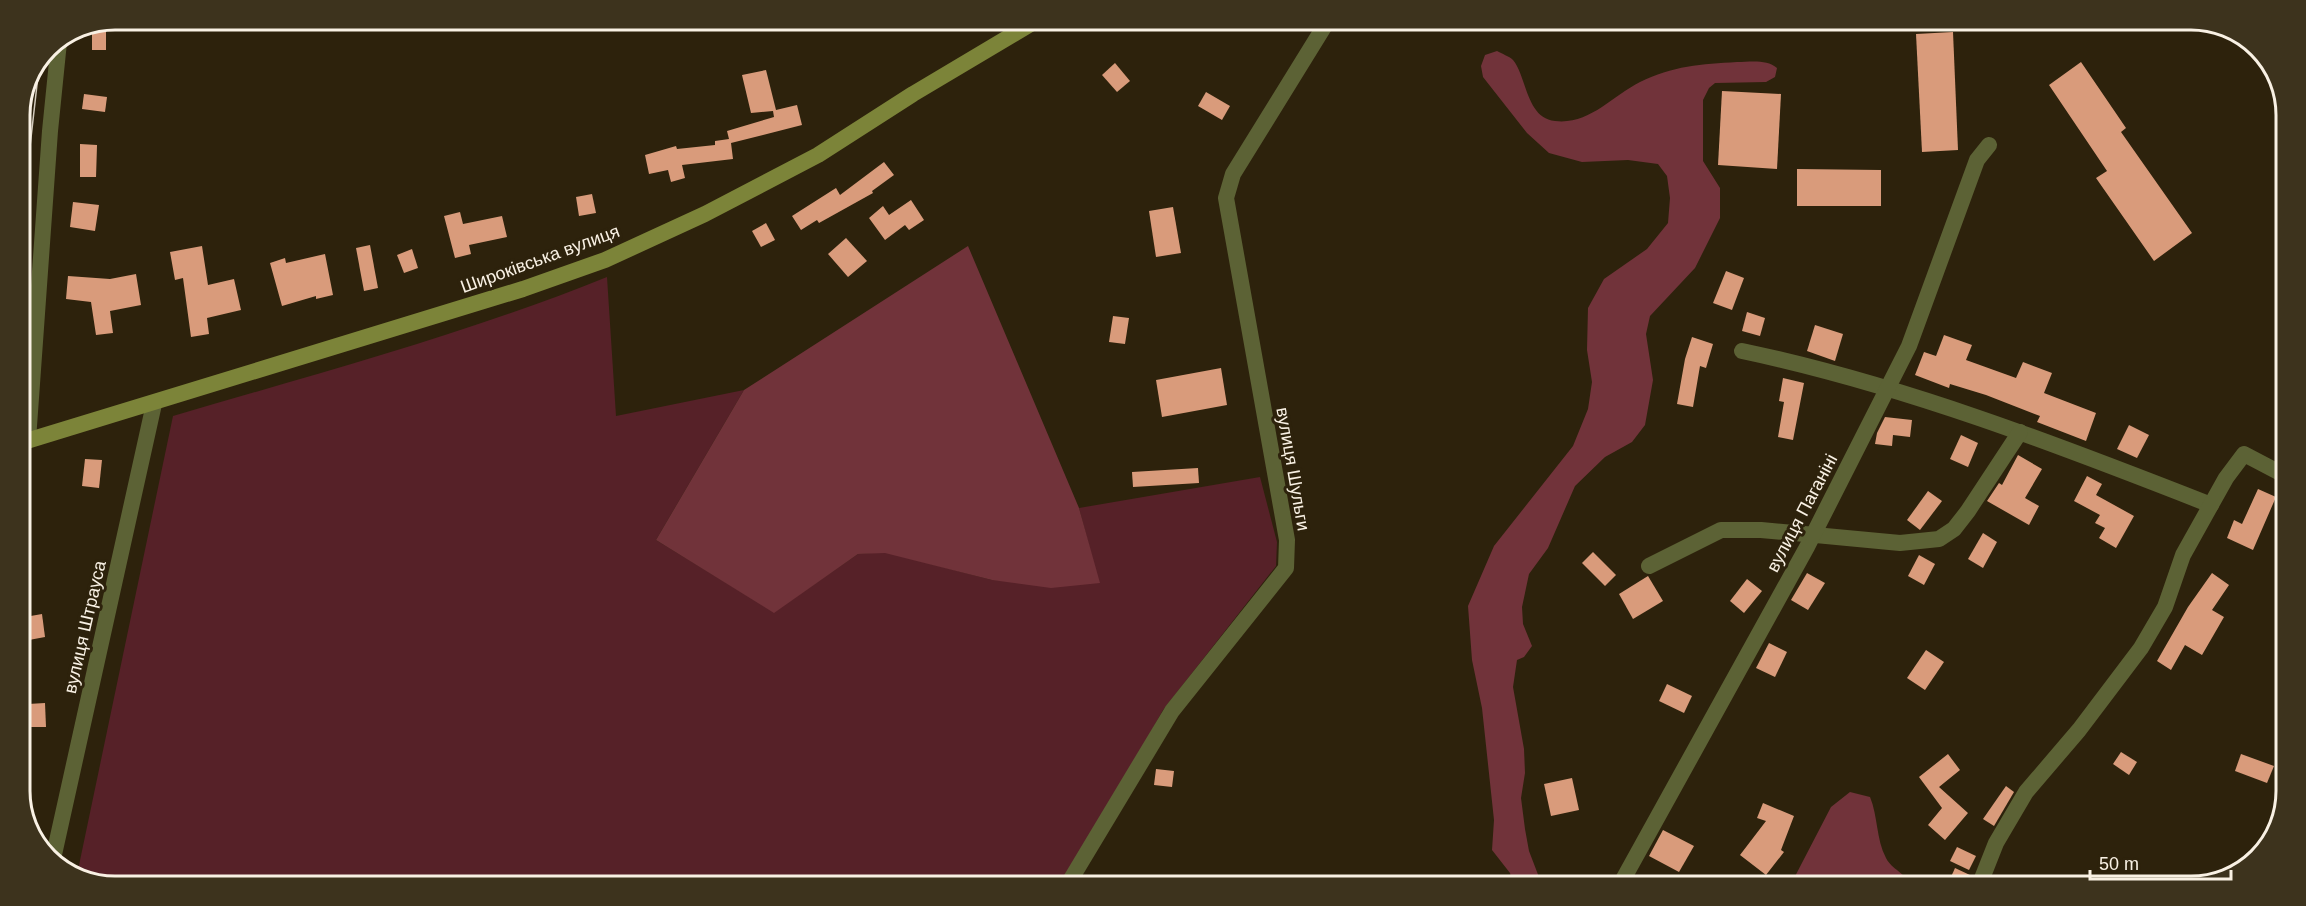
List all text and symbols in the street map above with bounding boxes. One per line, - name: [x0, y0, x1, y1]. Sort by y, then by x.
- street label: Широківська вулиця: [458, 221, 622, 297]
- street label: вулиця Шульги: [1272, 406, 1314, 532]
- street label: вулиця Паганіні: [1763, 451, 1841, 575]
- street label: вулиця Штрауса: [60, 558, 110, 695]
- scale bar: [2090, 843, 2231, 881]
- text: 50 m: [2099, 854, 2139, 874]

